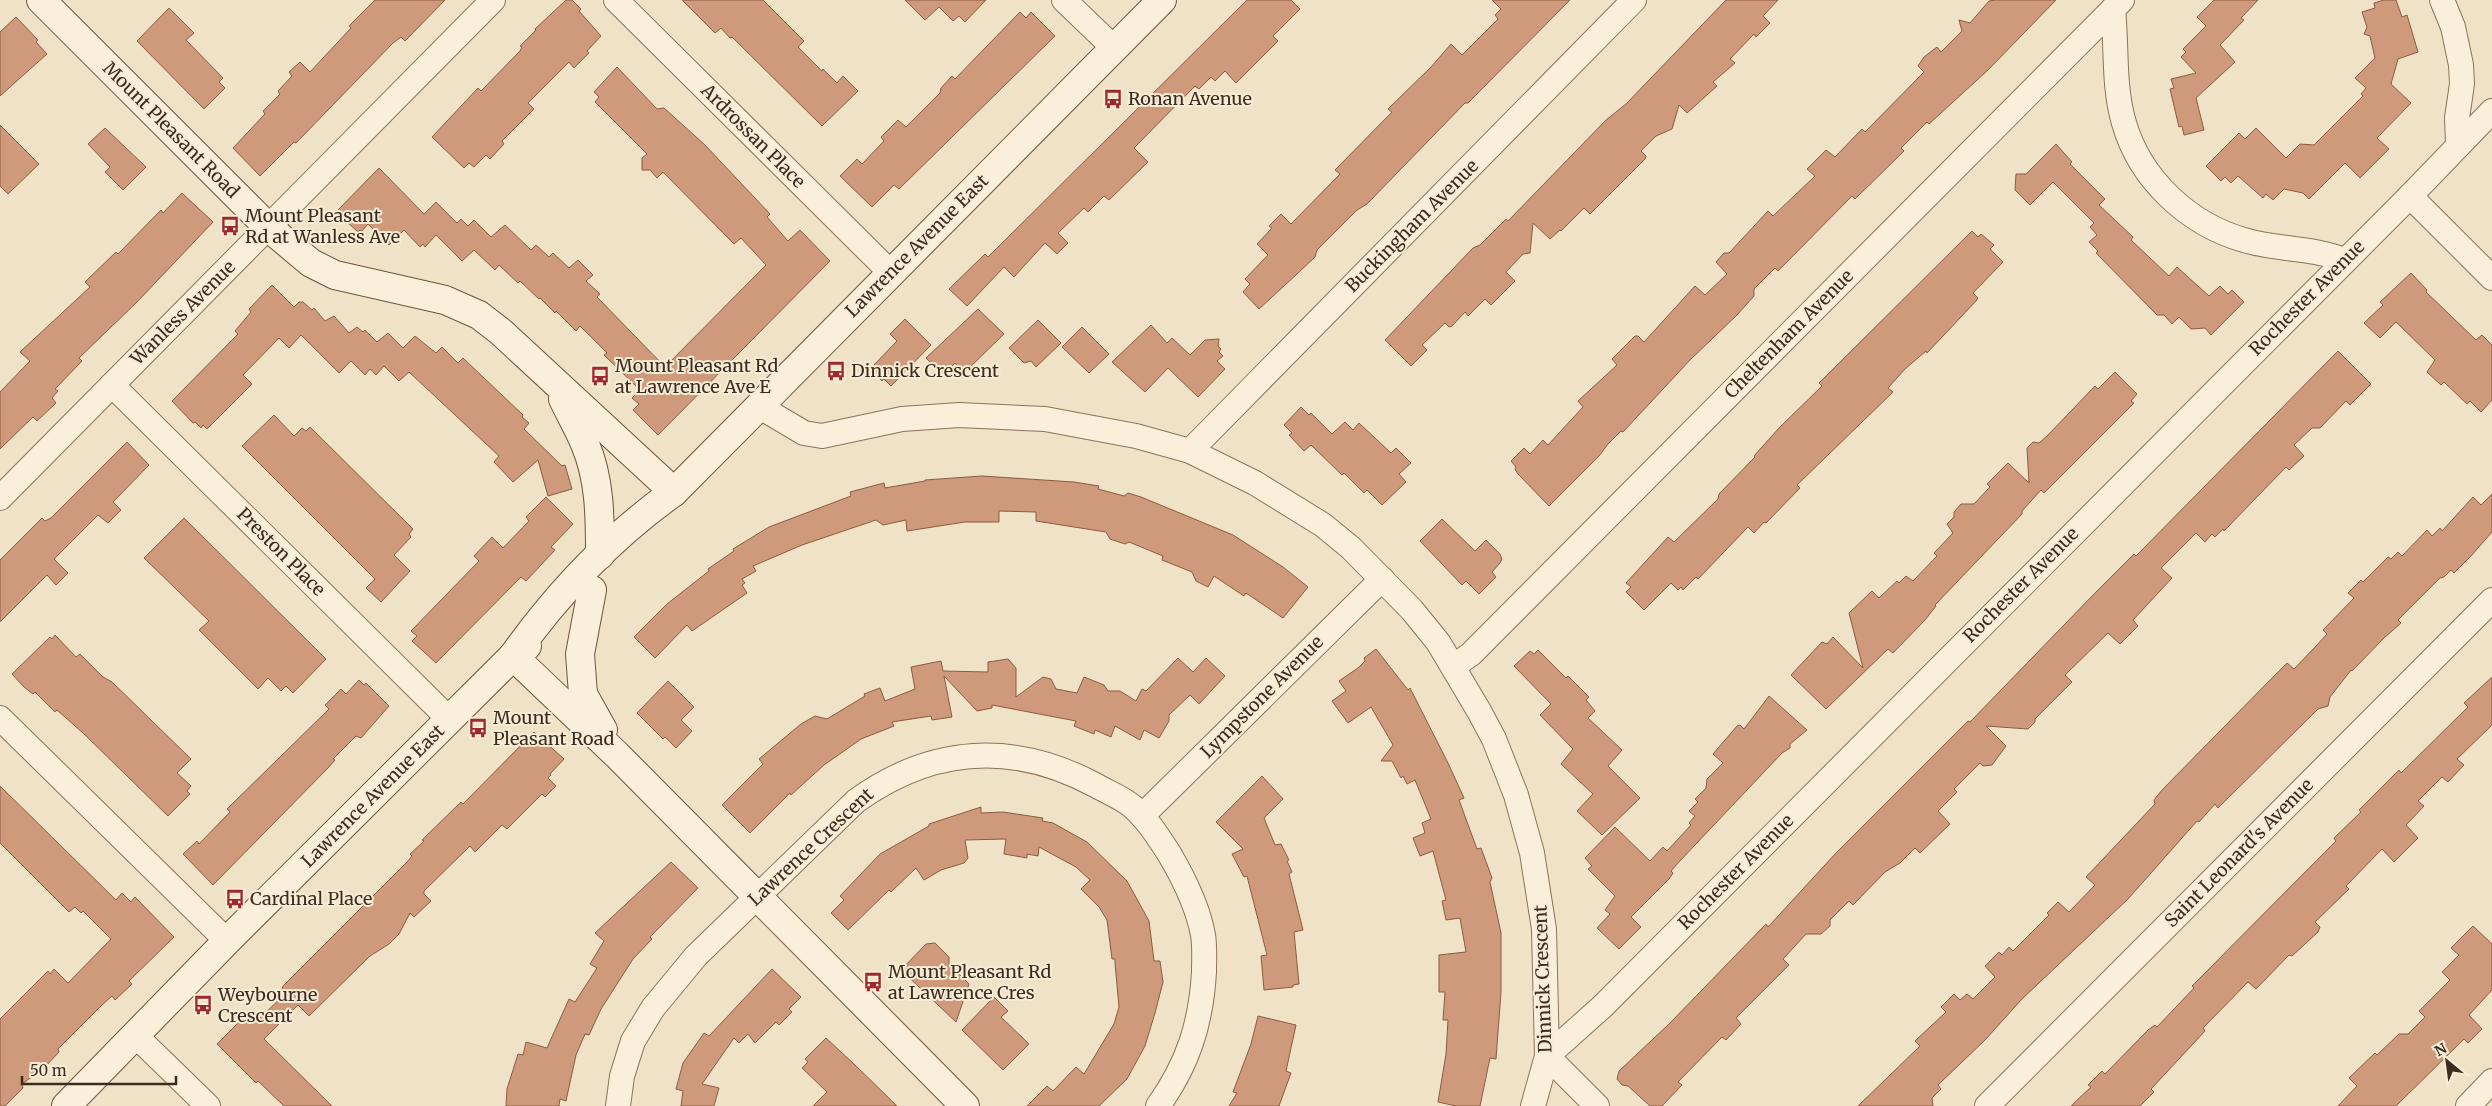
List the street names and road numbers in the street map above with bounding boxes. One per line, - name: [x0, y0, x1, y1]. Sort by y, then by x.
- street label: Mount Pleasant Road: [98, 57, 245, 203]
- street label: Ardrossan Place: [696, 78, 810, 193]
- street label: Buckingham Avenue: [1340, 154, 1483, 297]
- street label: Lawrence Avenue East: [840, 169, 993, 322]
- street label: Rochester Avenue: [2244, 235, 2369, 360]
- street label: Wanless Avenue: [125, 255, 240, 371]
- street label: Cheltenham Avenue: [1719, 264, 1858, 403]
- street label: Preston Place: [232, 503, 330, 601]
- street label: Rochester Avenue: [1958, 522, 2083, 647]
- street label: Lympstone Avenue: [1195, 630, 1328, 763]
- street label: Lawrence Avenue East: [296, 719, 449, 872]
- street label: Saint Leonard's Avenue: [2159, 773, 2318, 932]
- street label: Lawrence Crescent: [743, 783, 878, 911]
- street label: Rochester Avenue: [1673, 809, 1798, 934]
- street label: Dinnick Crescent: [1528, 905, 1557, 1053]

